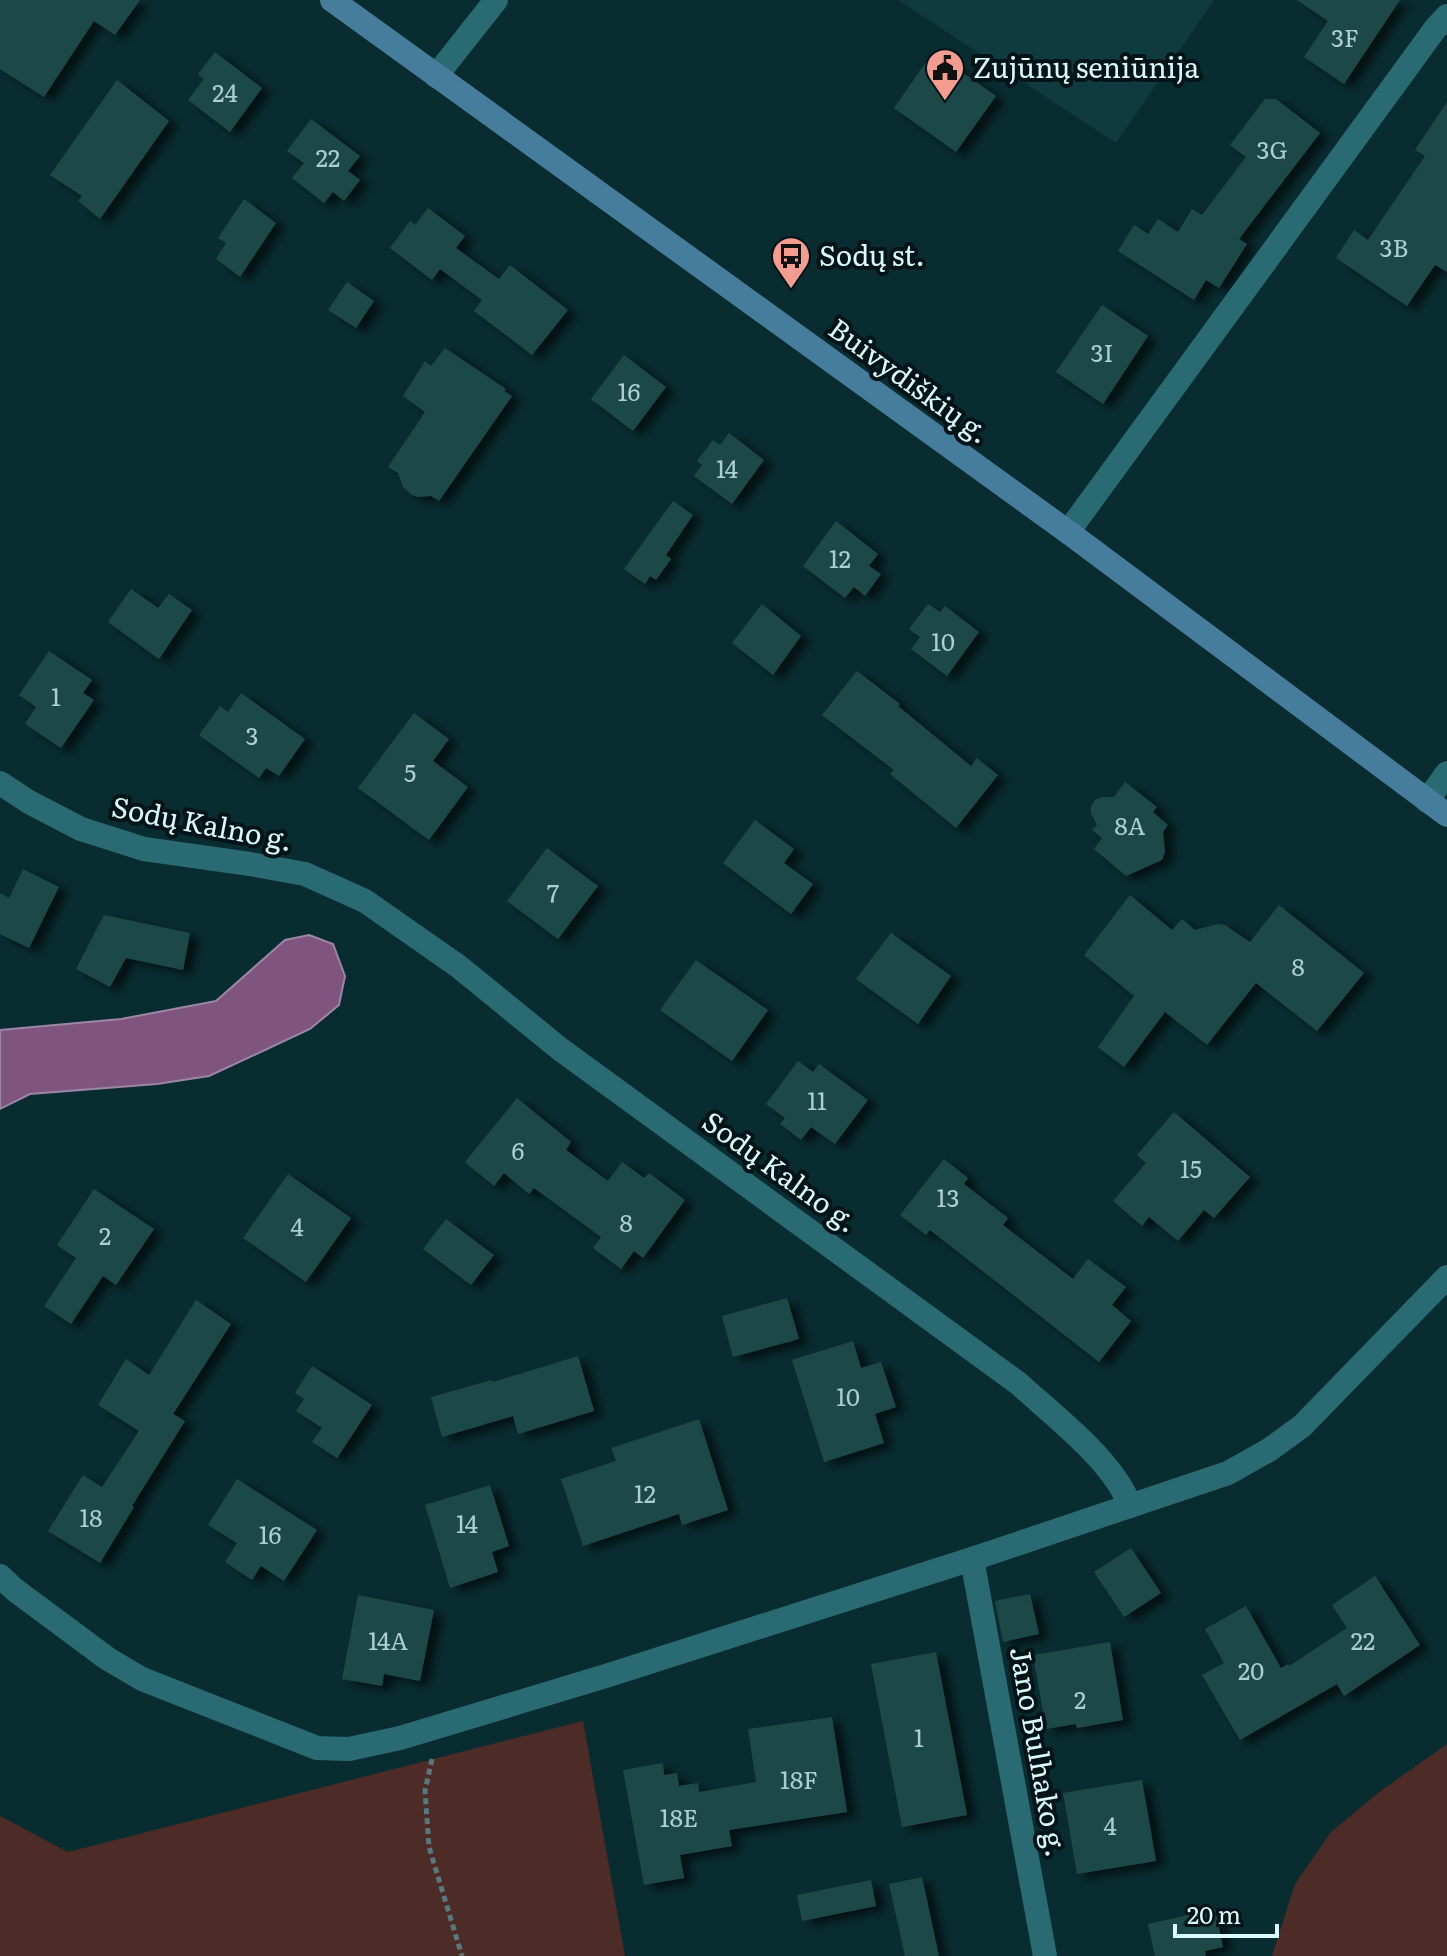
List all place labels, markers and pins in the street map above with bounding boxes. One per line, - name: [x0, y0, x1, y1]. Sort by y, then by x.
- place label: Zujūnų seniūnija: [973, 45, 1199, 87]
- public building icon: Zujūnų seniūnija: [924, 47, 966, 102]
- place label: Sodų st.: [819, 233, 925, 275]
- bus stop icon: Sodų st.: [770, 235, 812, 290]

